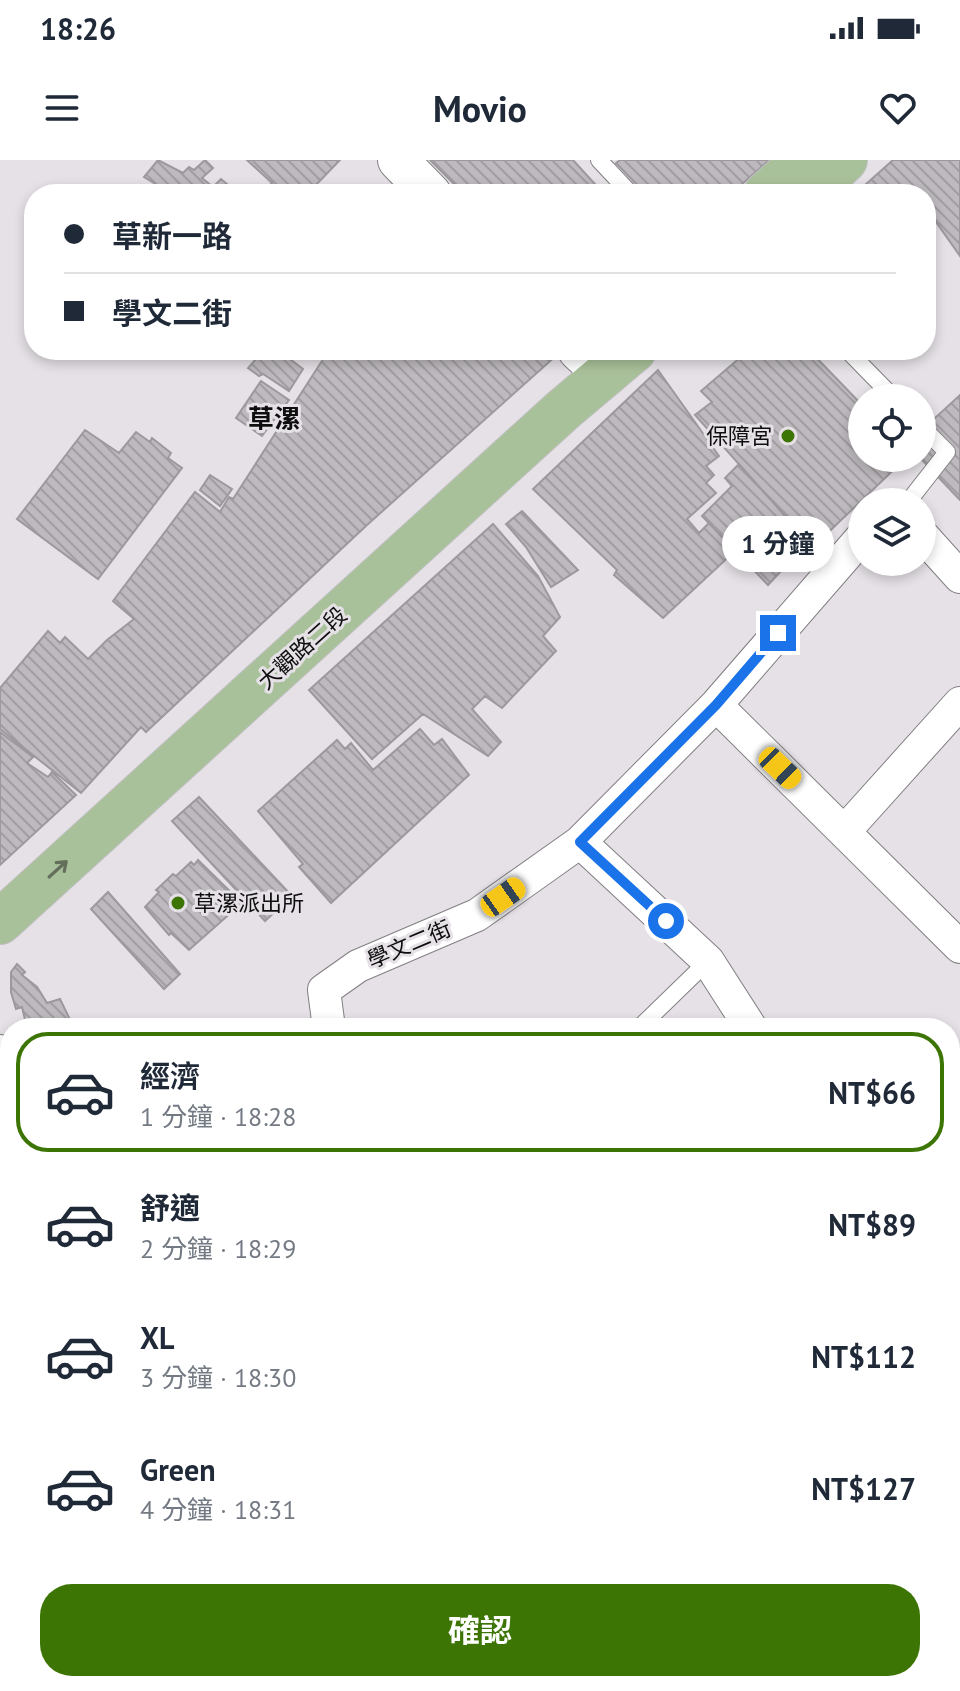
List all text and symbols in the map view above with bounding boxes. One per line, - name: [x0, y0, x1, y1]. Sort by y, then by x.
- text: 18:26: [40, 9, 116, 48]
- text: Movio: [433, 85, 527, 132]
- icon: menu: [40, 86, 84, 130]
- icon: heart: [876, 86, 920, 130]
- text: 草新一路: [112, 216, 232, 255]
- text: 學文二街: [112, 293, 232, 332]
- map controls: [848, 384, 936, 576]
- button: locate: [848, 384, 936, 472]
- district label: 草漯: [248, 402, 300, 435]
- place label: 保障宮: [706, 422, 772, 450]
- marker: 保障宮: [779, 427, 797, 445]
- button: layers: [848, 488, 936, 576]
- callout: 1 分鐘: [722, 517, 834, 573]
- text: 1 分鐘: [741, 527, 815, 560]
- street label: 大觀路二段: [252, 601, 352, 695]
- route end: [760, 615, 796, 651]
- car: [754, 743, 806, 793]
- one-way arrow: [47, 861, 67, 879]
- car: [476, 873, 530, 921]
- place label: 草漯派出所: [194, 889, 304, 917]
- marker: 草漯派出所: [169, 894, 187, 912]
- route start: [648, 903, 684, 939]
- street label: 學文二街: [363, 914, 455, 974]
- icon: car: [44, 1056, 116, 1128]
- text: 經濟: [140, 1056, 200, 1095]
- text: NT$66: [828, 1073, 916, 1112]
- text: 1 分鐘 · 18:28: [140, 1100, 296, 1133]
- icon: car: [44, 1188, 116, 1260]
- text: 舒適: [140, 1188, 200, 1227]
- text: NT$89: [828, 1205, 916, 1244]
- text: 2 分鐘 · 18:29: [140, 1232, 296, 1265]
- text: XL: [140, 1318, 174, 1357]
- icon: car: [44, 1320, 116, 1392]
- text: NT$112: [811, 1337, 916, 1376]
- text: 3 分鐘 · 18:30: [140, 1361, 296, 1394]
- text: Green: [140, 1450, 215, 1489]
- icon: car: [44, 1452, 116, 1524]
- text: NT$127: [811, 1469, 916, 1508]
- text: 4 分鐘 · 18:31: [140, 1493, 296, 1526]
- button: 確認: [40, 1584, 920, 1676]

